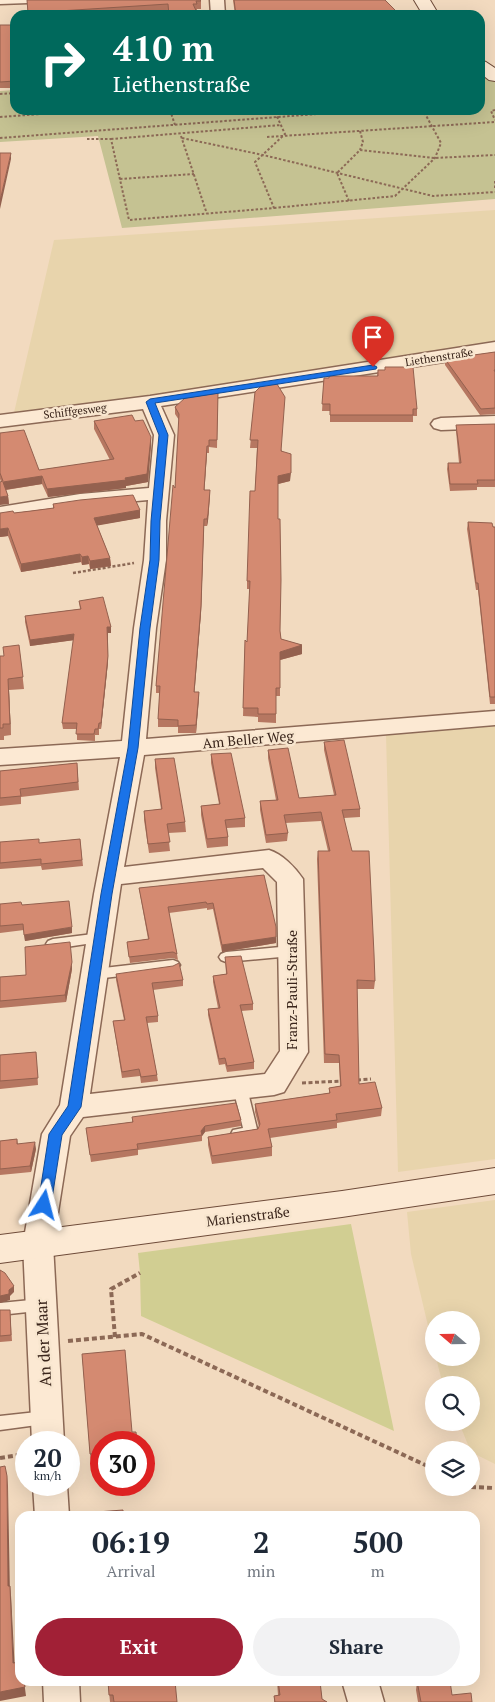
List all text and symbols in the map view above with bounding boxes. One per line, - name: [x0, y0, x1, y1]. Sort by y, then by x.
- text: 410 m: [113, 25, 214, 71]
- icon: right: [30, 30, 95, 95]
- text: Liethenstraße: [113, 69, 250, 98]
- pin: [352, 316, 394, 367]
- icon: arrive: [359, 323, 387, 351]
- street label: Liethenstraße: [404, 345, 474, 369]
- street label: Schiffgesweg: [43, 400, 108, 422]
- street label: Am Beller Weg: [202, 725, 295, 752]
- street label: Franz-Pauli-Straße: [282, 930, 301, 1050]
- position arrow: [17, 1178, 69, 1230]
- street label: Marienstraße: [205, 1201, 291, 1231]
- street label: An der Maar: [30, 1298, 56, 1387]
- north arrow: [425, 1311, 480, 1366]
- map controls: [425, 1311, 480, 1496]
- button: search: [425, 1376, 480, 1431]
- speed limit sign: 30: [90, 1431, 155, 1496]
- text: 20: [33, 1441, 62, 1474]
- button: layers: [425, 1441, 480, 1496]
- text: km/h: [34, 1468, 61, 1483]
- text: 06:19: [92, 1522, 170, 1562]
- text: 2: [253, 1522, 270, 1562]
- text: 500: [352, 1522, 403, 1562]
- text: Arrival: [106, 1560, 156, 1582]
- text: min: [247, 1560, 275, 1582]
- text: m: [371, 1560, 384, 1582]
- button: Exit: [35, 1618, 243, 1676]
- button: Share: [253, 1618, 460, 1676]

